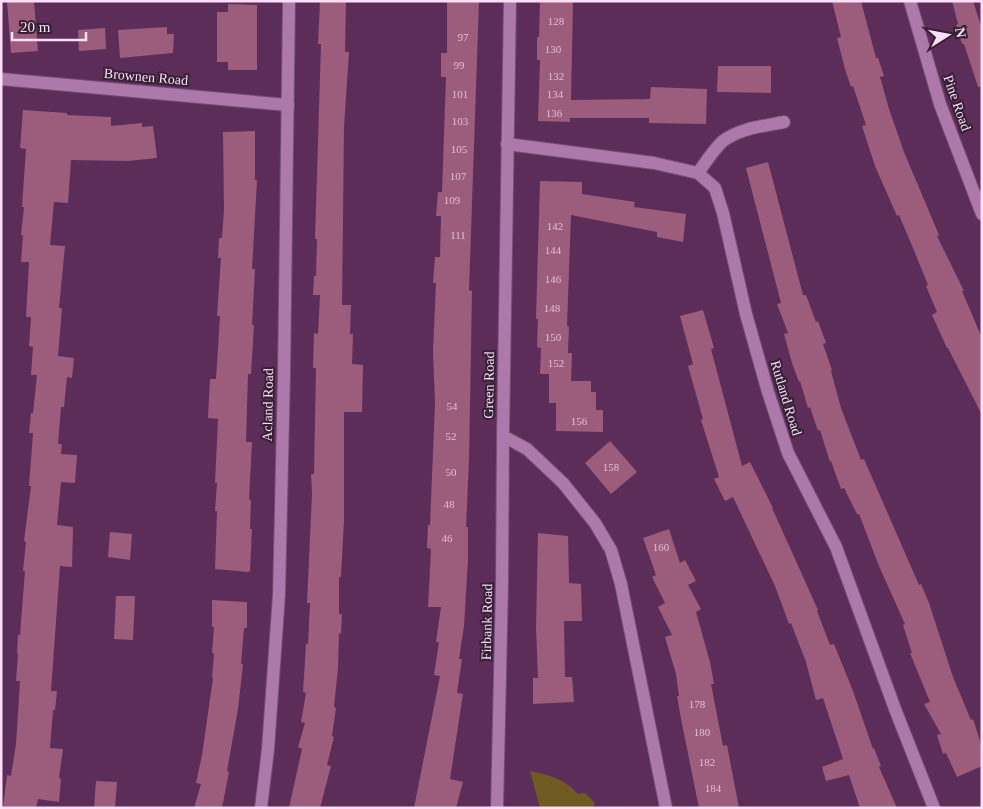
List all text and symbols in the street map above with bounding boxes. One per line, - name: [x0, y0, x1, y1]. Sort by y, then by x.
- scale bar: [12, 10, 86, 42]
- north arrow: [923, 10, 973, 60]
- house number: 128: [548, 15, 565, 27]
- text: 20 m: [20, 19, 51, 35]
- text: N: [952, 26, 969, 39]
- house number: 97: [458, 31, 469, 43]
- house number: 130: [545, 43, 562, 55]
- house number: 99: [454, 59, 465, 71]
- street label: Brownen Road: [103, 66, 189, 88]
- house number: 132: [548, 70, 564, 82]
- street label: Pine Road: [940, 73, 974, 133]
- house number: 101: [452, 88, 468, 100]
- house number: 134: [547, 88, 564, 100]
- house number: 136: [546, 107, 563, 119]
- house number: 103: [452, 115, 469, 127]
- house number: 105: [451, 143, 468, 155]
- house number: 107: [450, 170, 467, 182]
- house number: 109: [444, 194, 461, 206]
- house number: 142: [547, 220, 563, 232]
- house number: 111: [450, 229, 466, 241]
- house number: 144: [545, 244, 562, 256]
- house number: 146: [545, 273, 562, 285]
- house number: 148: [544, 302, 561, 314]
- house number: 150: [545, 331, 562, 343]
- street label: Green Road: [481, 351, 497, 419]
- house number: 152: [548, 357, 564, 369]
- street label: Rutland Road: [768, 359, 804, 437]
- street label: Acland Road: [260, 368, 276, 442]
- house number: 54: [447, 400, 458, 412]
- house number: 156: [571, 415, 588, 427]
- house number: 52: [446, 430, 457, 442]
- house number: 158: [603, 461, 620, 473]
- house number: 50: [446, 466, 457, 478]
- house number: 48: [444, 498, 455, 510]
- house number: 46: [442, 532, 453, 544]
- house number: 160: [653, 541, 670, 553]
- street label: Firbank Road: [479, 584, 495, 660]
- house number: 178: [689, 698, 706, 710]
- house number: 180: [694, 726, 711, 738]
- house number: 182: [699, 756, 715, 768]
- house number: 184: [705, 782, 722, 794]

